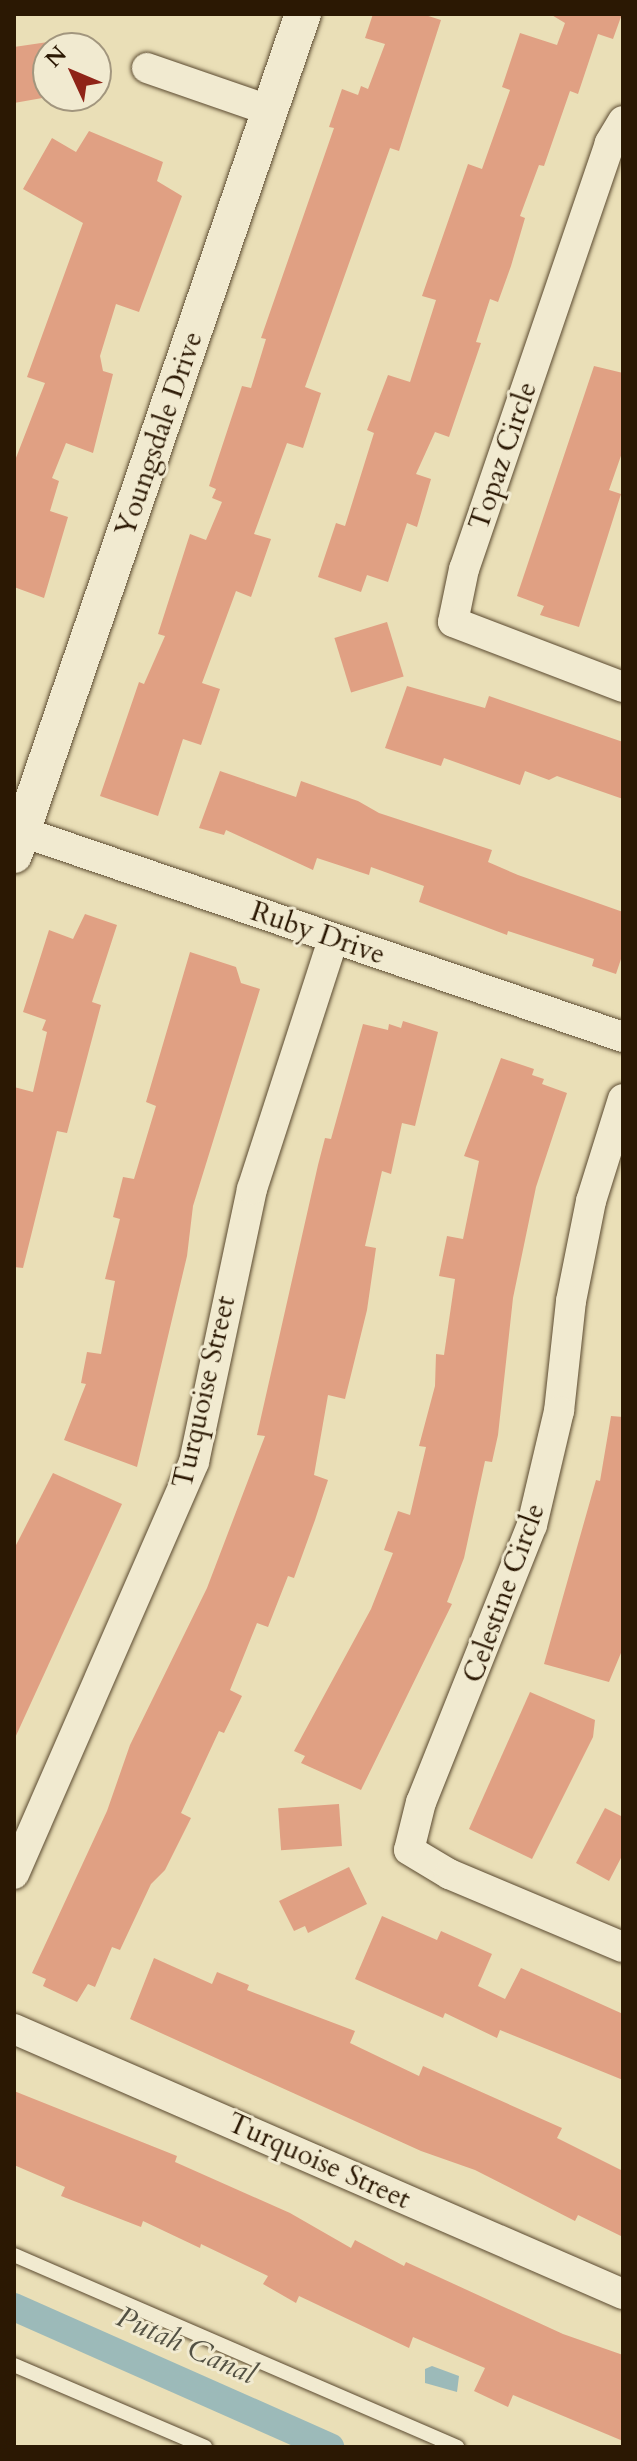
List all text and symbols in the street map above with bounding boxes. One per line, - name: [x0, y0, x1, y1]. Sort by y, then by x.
- north arrow: [32, 32, 112, 112]
- text: N: [39, 39, 74, 74]
- street label: Youngsdale Drive: [108, 327, 210, 541]
- street label: Topaz Circle: [462, 377, 544, 535]
- street label: Ruby Drive: [246, 894, 390, 972]
- street label: Turquoise Street: [166, 1293, 242, 1491]
- street label: Celestine Circle: [456, 1499, 552, 1687]
- street label: Turquoise Street: [222, 2106, 416, 2216]
- water label: Putah Canal: [111, 2299, 261, 2393]

